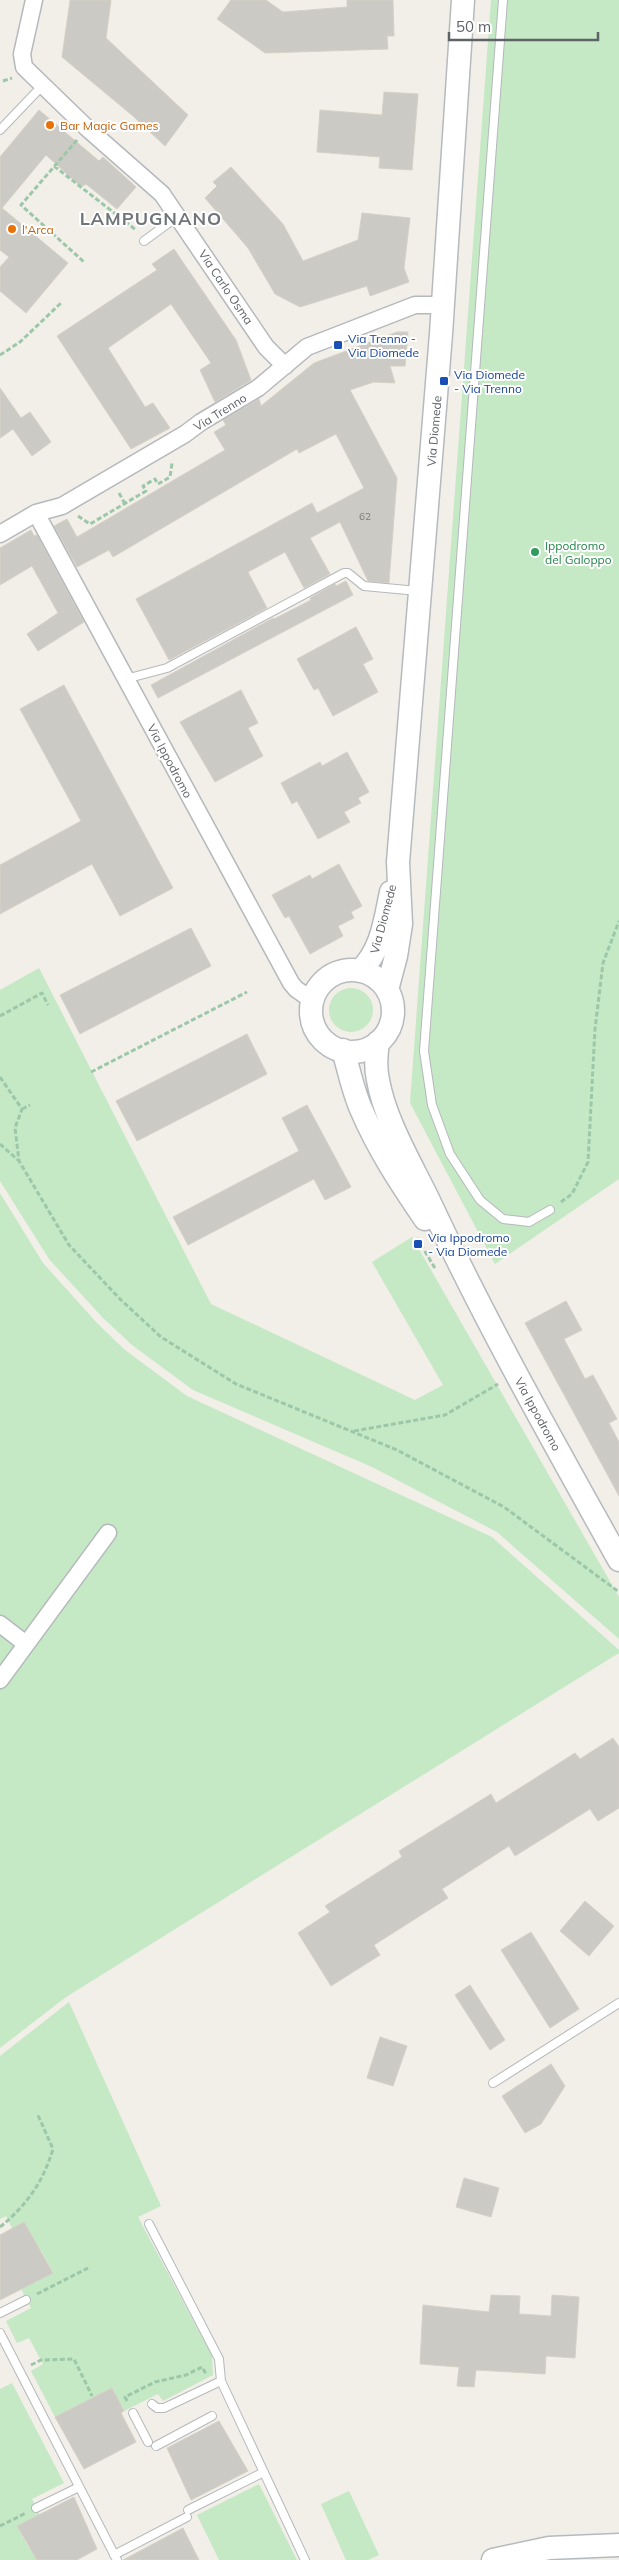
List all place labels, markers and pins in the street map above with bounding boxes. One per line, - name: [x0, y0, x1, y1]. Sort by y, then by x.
- place label: Bar Magic Games: [60, 118, 159, 133]
- marker: Bar Magic Games: [44, 119, 56, 131]
- place label: l'Arca: [22, 222, 54, 237]
- marker: l'Arca: [6, 223, 18, 235]
- place label: Via Trenno - Via Diomede: [348, 331, 419, 360]
- marker: Via Trenno - Via Diomede: [332, 339, 344, 351]
- place label: Via Diomede - Via Trenno: [454, 367, 525, 396]
- marker: Via Diomede - Via Trenno: [438, 375, 450, 387]
- place label: Ippodromo del Galoppo: [545, 538, 612, 567]
- marker: Ippodromo del Galoppo: [529, 546, 541, 558]
- place label: Via Ippodromo - Via Diomede: [428, 1230, 510, 1259]
- marker: Via Ippodromo - Via Diomede: [412, 1238, 424, 1250]

